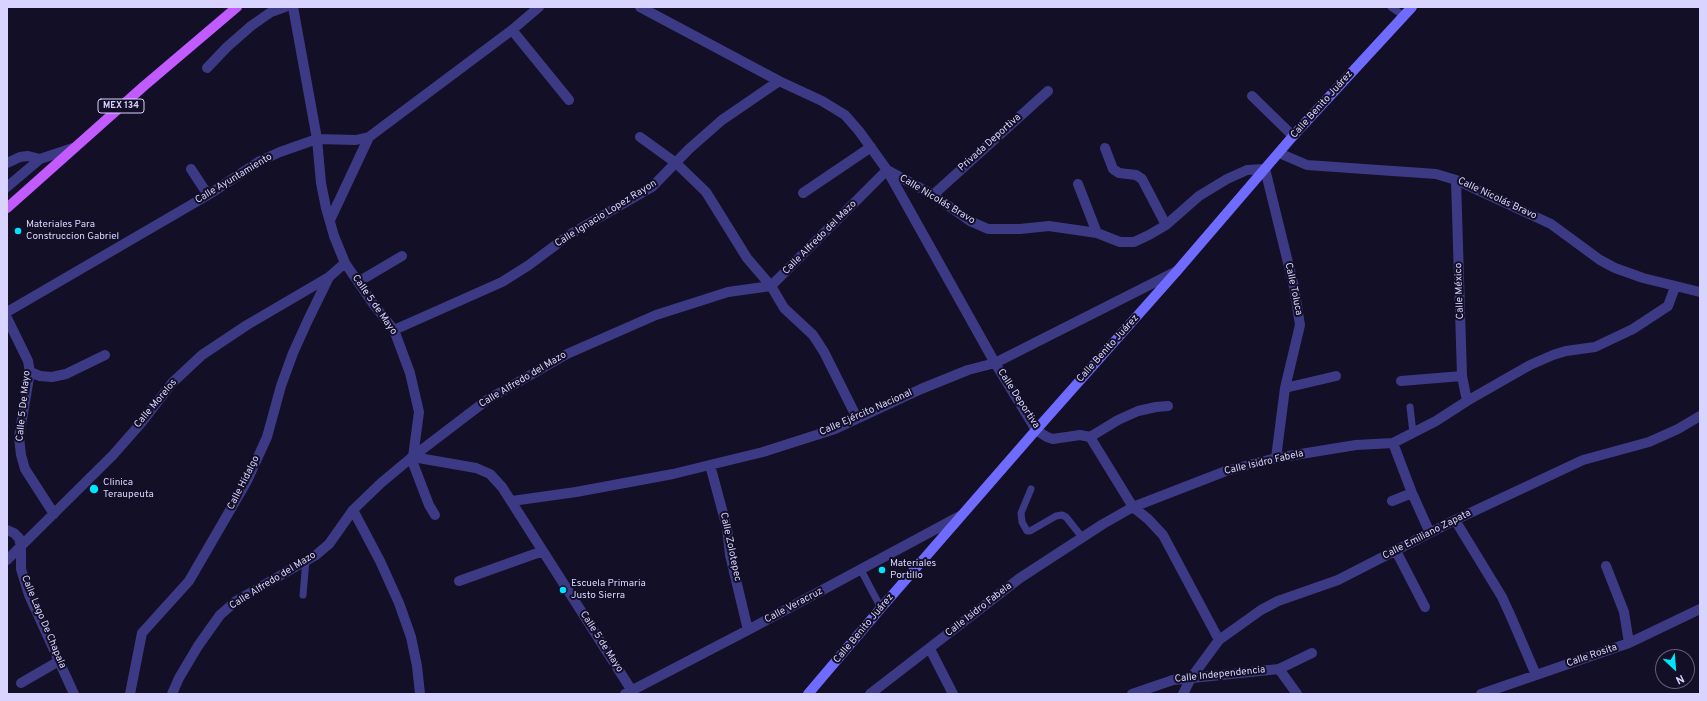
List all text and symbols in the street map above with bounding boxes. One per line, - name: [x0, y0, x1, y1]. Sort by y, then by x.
- street label: Calle Benito Juárez: [1288, 69, 1356, 141]
- road number: MEX 134: [98, 99, 144, 113]
- street label: Privada Deportiva: [956, 112, 1024, 174]
- street label: Calle Ayuntamiento: [193, 151, 275, 207]
- street label: Calle Nicolás Bravo: [897, 173, 977, 227]
- street label: Calle Nicolás Bravo: [1455, 175, 1539, 223]
- street label: Calle Ignacio Lopez Rayon: [553, 178, 659, 250]
- street label: Calle Alfredo del Mazo: [781, 199, 859, 277]
- place label: Materiales Para Construccion Gabriel: [26, 219, 119, 242]
- marker: Materiales Para Construccion Gabriel: [13, 226, 23, 236]
- street label: Calle Toluca: [1282, 262, 1304, 316]
- street label: Calle México: [1453, 263, 1467, 319]
- street label: Calle 5 de Mayo: [349, 273, 399, 337]
- street label: Calle Benito Juárez: [1074, 313, 1142, 385]
- street label: Calle Alfredo del Mazo: [477, 349, 569, 411]
- street label: Calle Deportiva: [994, 367, 1042, 431]
- street label: Calle 5 De Mayo: [14, 370, 34, 442]
- street label: Calle Morelos: [132, 377, 180, 431]
- street label: Calle Ejército Nacional: [818, 387, 914, 439]
- street label: Calle Isidro Fabela: [1223, 448, 1305, 478]
- street label: Calle Hidalgo: [225, 454, 263, 512]
- place label: Clinica Teraupeuta: [103, 477, 154, 500]
- marker: Clinica Teraupeuta: [88, 483, 100, 495]
- street label: Calle Emiliano Zapata: [1381, 507, 1473, 563]
- street label: Calle Zolotepec: [717, 511, 743, 583]
- street label: Calle Alfredo del Mazo: [228, 549, 318, 613]
- place label: Materiales Portillo: [890, 558, 936, 582]
- marker: Materiales Portillo: [877, 565, 887, 575]
- street label: Calle Lago De Chapala: [18, 574, 68, 670]
- place label: Escuela Primaria Justo Sierra: [571, 578, 646, 602]
- street label: Calle Isidro Fabela: [943, 580, 1015, 640]
- marker: Escuela Primaria Justo Sierra: [558, 585, 568, 595]
- street label: Calle Veracruz: [763, 586, 825, 626]
- street label: Calle Benito Juárez: [831, 592, 897, 666]
- street label: Calle 5 de Mayo: [577, 609, 625, 675]
- street label: Calle Rosita: [1565, 642, 1619, 670]
- north arrow: [1655, 649, 1695, 689]
- street label: Calle Independencia: [1174, 664, 1266, 686]
- text: N: [1673, 671, 1686, 687]

